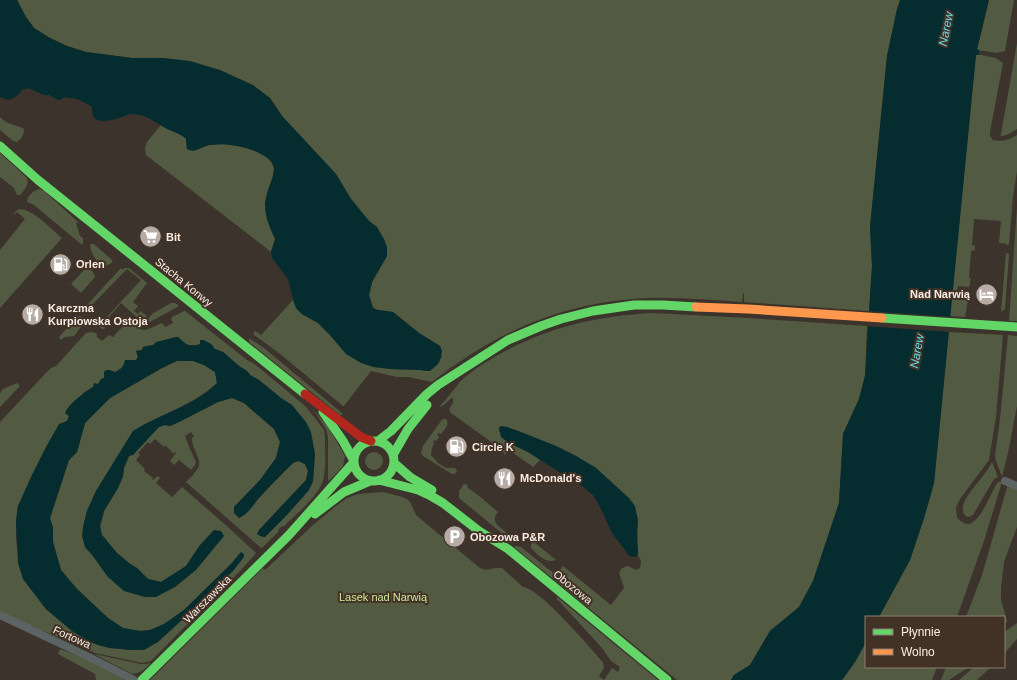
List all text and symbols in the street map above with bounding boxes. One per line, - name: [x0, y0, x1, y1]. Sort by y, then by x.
- water label: Narew: [936, 9, 956, 47]
- supermarket icon: Bit: [138, 224, 164, 250]
- place label: Bit: [166, 231, 181, 243]
- fuel station icon: Orlen: [48, 251, 74, 277]
- street label: Stacha Konwy: [153, 255, 215, 309]
- place label: Orlen: [76, 258, 105, 270]
- hotel icon: Nad Narwią: [973, 281, 999, 307]
- place label: Nad Narwią: [910, 288, 971, 300]
- restaurant icon: Karczma Kurpiowska Ostoja: [19, 301, 45, 327]
- place label: Karczma Kurpiowska Ostoja: [48, 302, 149, 327]
- water label: Narew: [907, 331, 927, 369]
- fuel station icon: Circle K: [443, 434, 469, 460]
- place label: Circle K: [472, 441, 514, 453]
- restaurant icon: McDonald's: [491, 465, 517, 491]
- place label: McDonald's: [520, 472, 581, 484]
- parking icon: Obozowa P&R: [442, 524, 468, 550]
- place label: Obozowa P&R: [470, 531, 545, 543]
- street label: Obozowa: [551, 568, 596, 607]
- street label: Warszawska: [181, 572, 234, 625]
- park label: Lasek nad Narwią: [339, 591, 428, 603]
- legend: [865, 616, 1005, 668]
- street label: Fortowa: [51, 623, 93, 651]
- text: Płynnie: [901, 625, 941, 639]
- text: Wolno: [901, 645, 935, 659]

